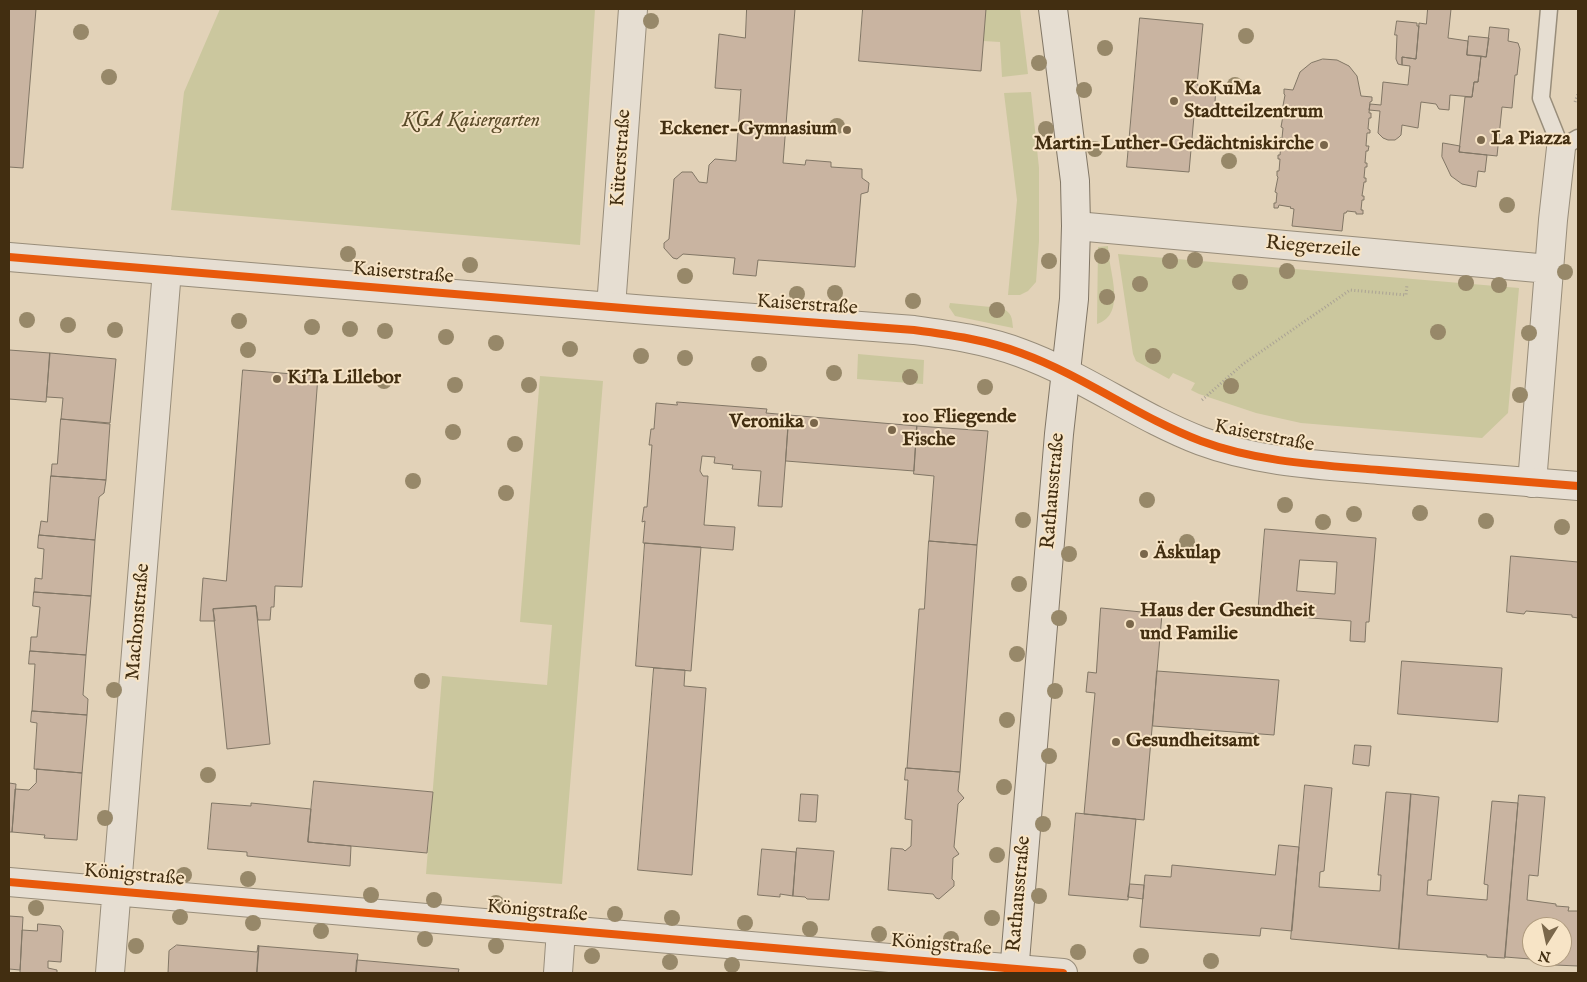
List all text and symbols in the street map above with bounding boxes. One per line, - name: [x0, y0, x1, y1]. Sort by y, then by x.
- place label: KoKuMa Stadtteilzentrum: [1184, 78, 1323, 125]
- marker: KoKuMa Stadtteilzentrum: [1168, 95, 1180, 107]
- street label: Küterstraße: [607, 109, 637, 207]
- park label: KGA Kaisergarten: [402, 110, 540, 134]
- place label: Eckener-Gymnasium: [660, 118, 837, 142]
- marker: Eckener-Gymnasium: [841, 124, 853, 136]
- place label: La Piazza: [1491, 128, 1571, 152]
- place label: Martin-Luther-Gedächtniskirche: [1034, 133, 1314, 157]
- marker: La Piazza: [1475, 134, 1487, 146]
- marker: Martin-Luther-Gedächtniskirche: [1318, 139, 1330, 151]
- street label: Riegerzeile: [1264, 232, 1362, 264]
- street label: Kaiserstraße: [351, 258, 455, 290]
- street label: Kaiserstraße: [756, 290, 858, 322]
- place label: KiTa Lillebor: [287, 367, 401, 391]
- marker: KiTa Lillebor: [271, 373, 283, 385]
- place label: 100 Fliegende Fische: [902, 406, 1017, 453]
- place label: Veronika: [729, 411, 804, 435]
- street label: Kaiserstraße: [1212, 416, 1316, 458]
- marker: Veronika: [808, 417, 820, 429]
- marker: 100 Fliegende Fische: [886, 424, 898, 436]
- street label: Rathausstraße: [1037, 432, 1071, 550]
- place label: Äskulap: [1154, 542, 1221, 566]
- marker: Äskulap: [1138, 548, 1150, 560]
- street label: Machonstraße: [122, 563, 156, 681]
- place label: Haus der Gesundheit und Familie: [1140, 600, 1315, 647]
- marker: Haus der Gesundheit und Familie: [1124, 618, 1136, 630]
- place label: Gesundheitsamt: [1126, 730, 1260, 754]
- marker: Gesundheitsamt: [1110, 736, 1122, 748]
- street label: Rathausstraße: [1003, 835, 1037, 953]
- street label: Königstraße: [82, 860, 186, 892]
- street label: Königstraße: [485, 896, 589, 928]
- north arrow: [1522, 917, 1572, 967]
- street label: Königstraße: [889, 930, 993, 962]
- text: N: [1537, 946, 1552, 966]

